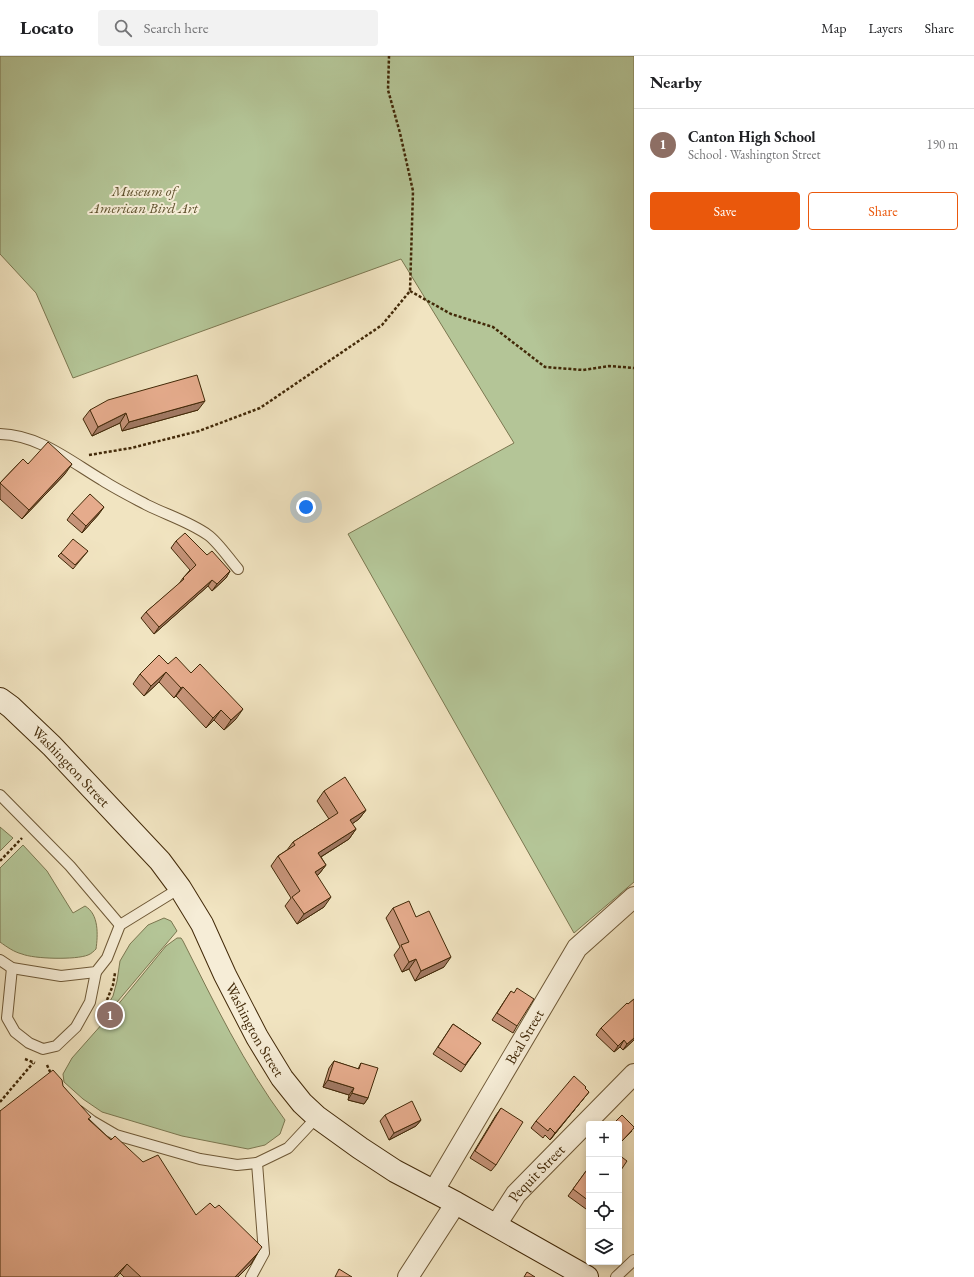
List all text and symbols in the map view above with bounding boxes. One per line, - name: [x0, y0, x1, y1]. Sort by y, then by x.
- search box: [98, 10, 378, 46]
- text: Locato: [20, 15, 74, 40]
- icon: search: [112, 17, 134, 39]
- text: Search here: [144, 18, 209, 37]
- text: Map: [821, 19, 846, 37]
- text: Layers: [868, 19, 903, 37]
- text: Share: [925, 19, 954, 37]
- text: Nearby: [650, 71, 702, 93]
- text: Canton High School: [688, 127, 816, 146]
- text: 1: [660, 136, 666, 153]
- text: 190 m: [927, 136, 958, 153]
- text: School · Washington Street: [688, 146, 821, 163]
- park label: Museum of American Bird Art: [89, 181, 199, 217]
- button: Save: [650, 192, 800, 230]
- button: Share: [808, 192, 958, 230]
- your location: [296, 497, 316, 517]
- street label: Washington Street: [28, 722, 114, 811]
- street label: Washington Street: [221, 979, 289, 1080]
- pin: 1: [97, 1000, 123, 1030]
- street label: Beal Street: [501, 1006, 548, 1068]
- map controls: [586, 1121, 622, 1265]
- button: +: [586, 1121, 622, 1157]
- street label: Pequit Street: [503, 1140, 569, 1205]
- button: −: [586, 1157, 622, 1193]
- button: locate: [586, 1193, 622, 1229]
- button: layers: [586, 1229, 622, 1265]

